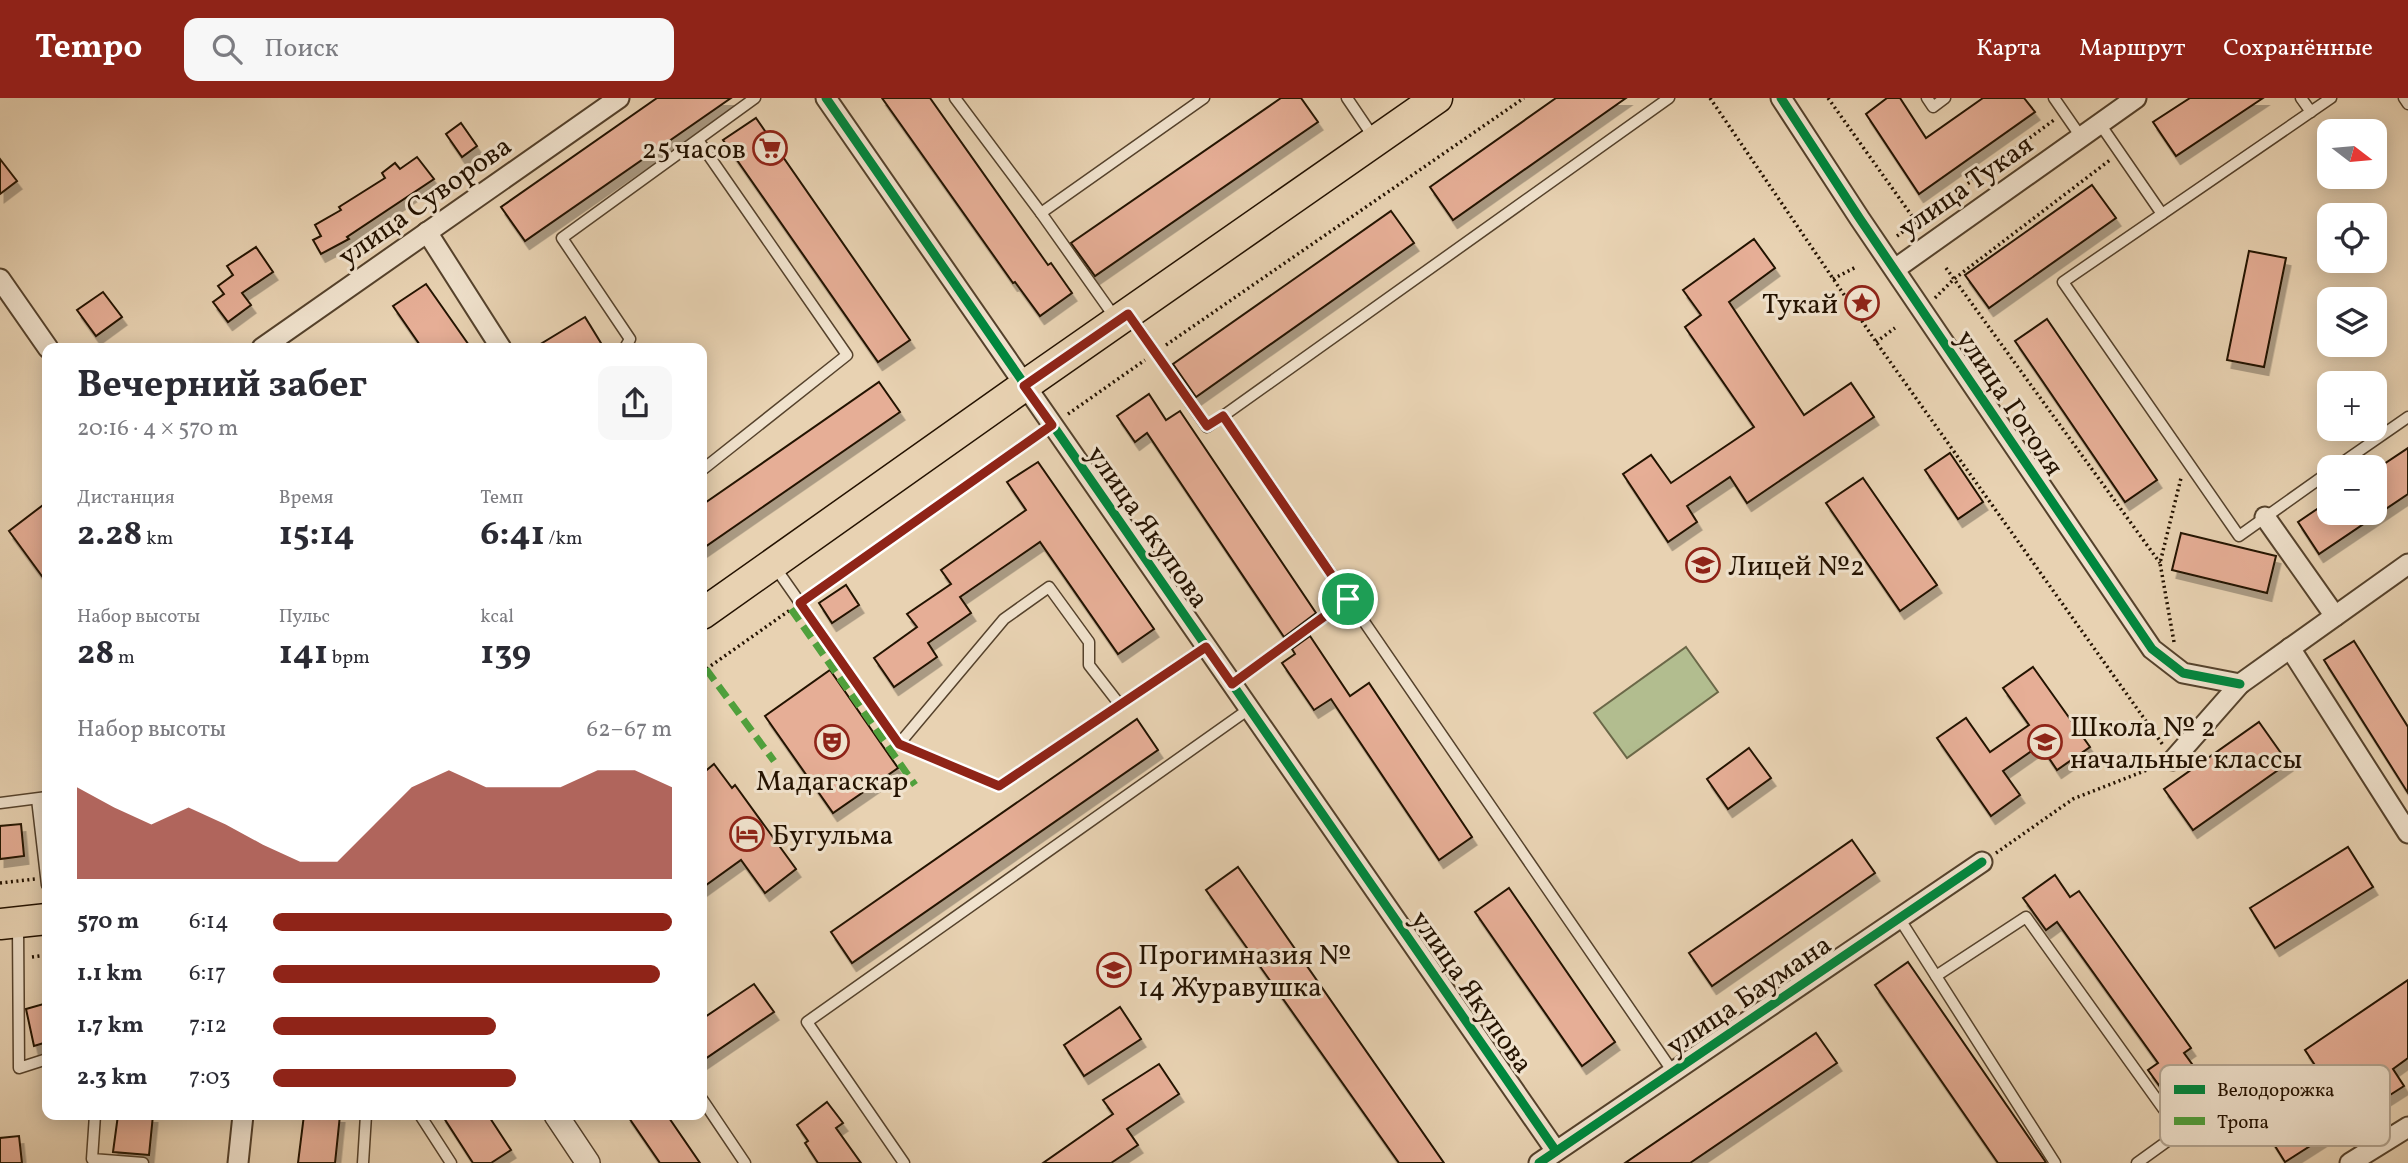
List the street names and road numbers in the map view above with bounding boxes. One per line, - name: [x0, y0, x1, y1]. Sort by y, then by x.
- street label: улица Тукая: [1891, 126, 2042, 248]
- street label: улица Суворова: [331, 128, 520, 277]
- street label: улица Гоголя: [1946, 322, 2072, 484]
- street label: улица Якупова: [1076, 438, 1218, 617]
- street label: улица Якупова: [1400, 903, 1542, 1082]
- street label: улица Баумана: [1659, 926, 1840, 1066]

